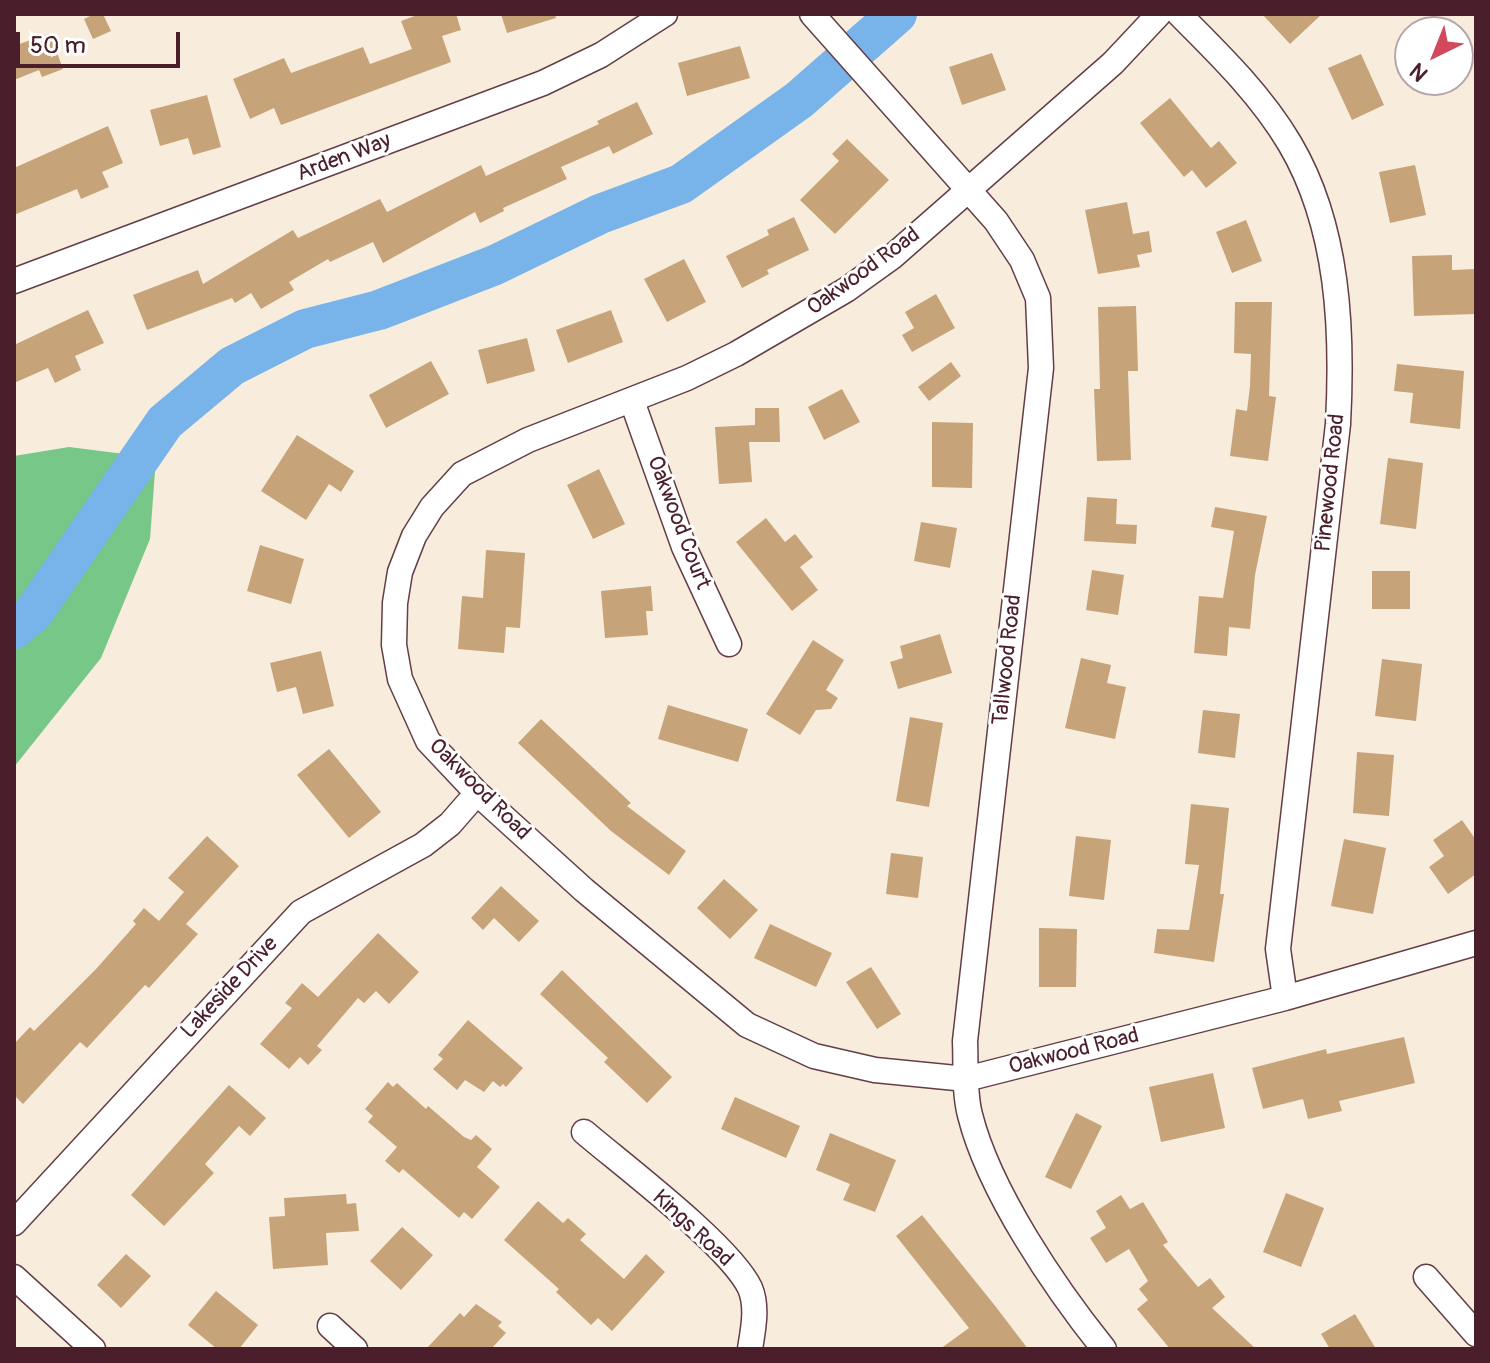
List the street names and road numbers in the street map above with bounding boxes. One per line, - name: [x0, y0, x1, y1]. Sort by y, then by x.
- street label: Arden Way: [293, 128, 395, 188]
- street label: Oakwood Road: [802, 222, 926, 322]
- street label: Pinewood Road: [1311, 413, 1351, 553]
- street label: Oakwood Court: [640, 453, 716, 593]
- street label: Tallwood Road: [988, 593, 1028, 727]
- street label: Oakwood Road: [423, 734, 535, 846]
- street label: Lakeside Drive: [176, 931, 284, 1045]
- street label: Oakwood Road: [1006, 1023, 1142, 1081]
- street label: Kings Road: [646, 1185, 738, 1273]

